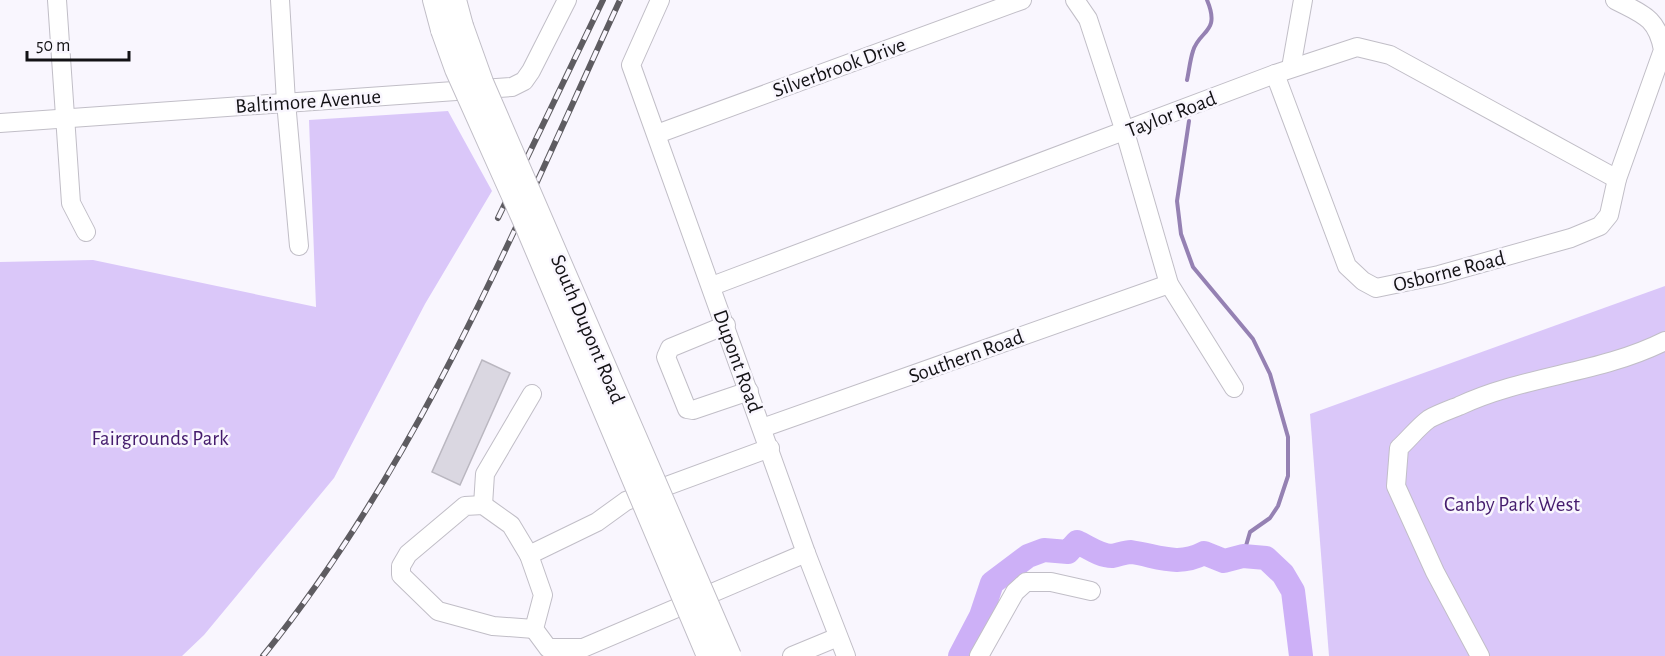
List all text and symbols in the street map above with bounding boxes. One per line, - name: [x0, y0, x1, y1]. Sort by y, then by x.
- scale bar: [27, 24, 129, 62]
- street label: Silverbrook Drive: [770, 34, 909, 101]
- text: 50 m: [36, 37, 70, 55]
- street label: Baltimore Avenue: [234, 86, 382, 117]
- street label: Taylor Road: [1123, 88, 1219, 141]
- street label: Osborne Road: [1391, 247, 1507, 296]
- street label: South Dupont Road: [547, 252, 628, 407]
- street label: Dupont Road: [709, 307, 766, 416]
- street label: Southern Road: [906, 326, 1027, 387]
- park label: Fairgrounds Park: [91, 428, 229, 449]
- park label: Canby Park West: [1444, 494, 1580, 515]

